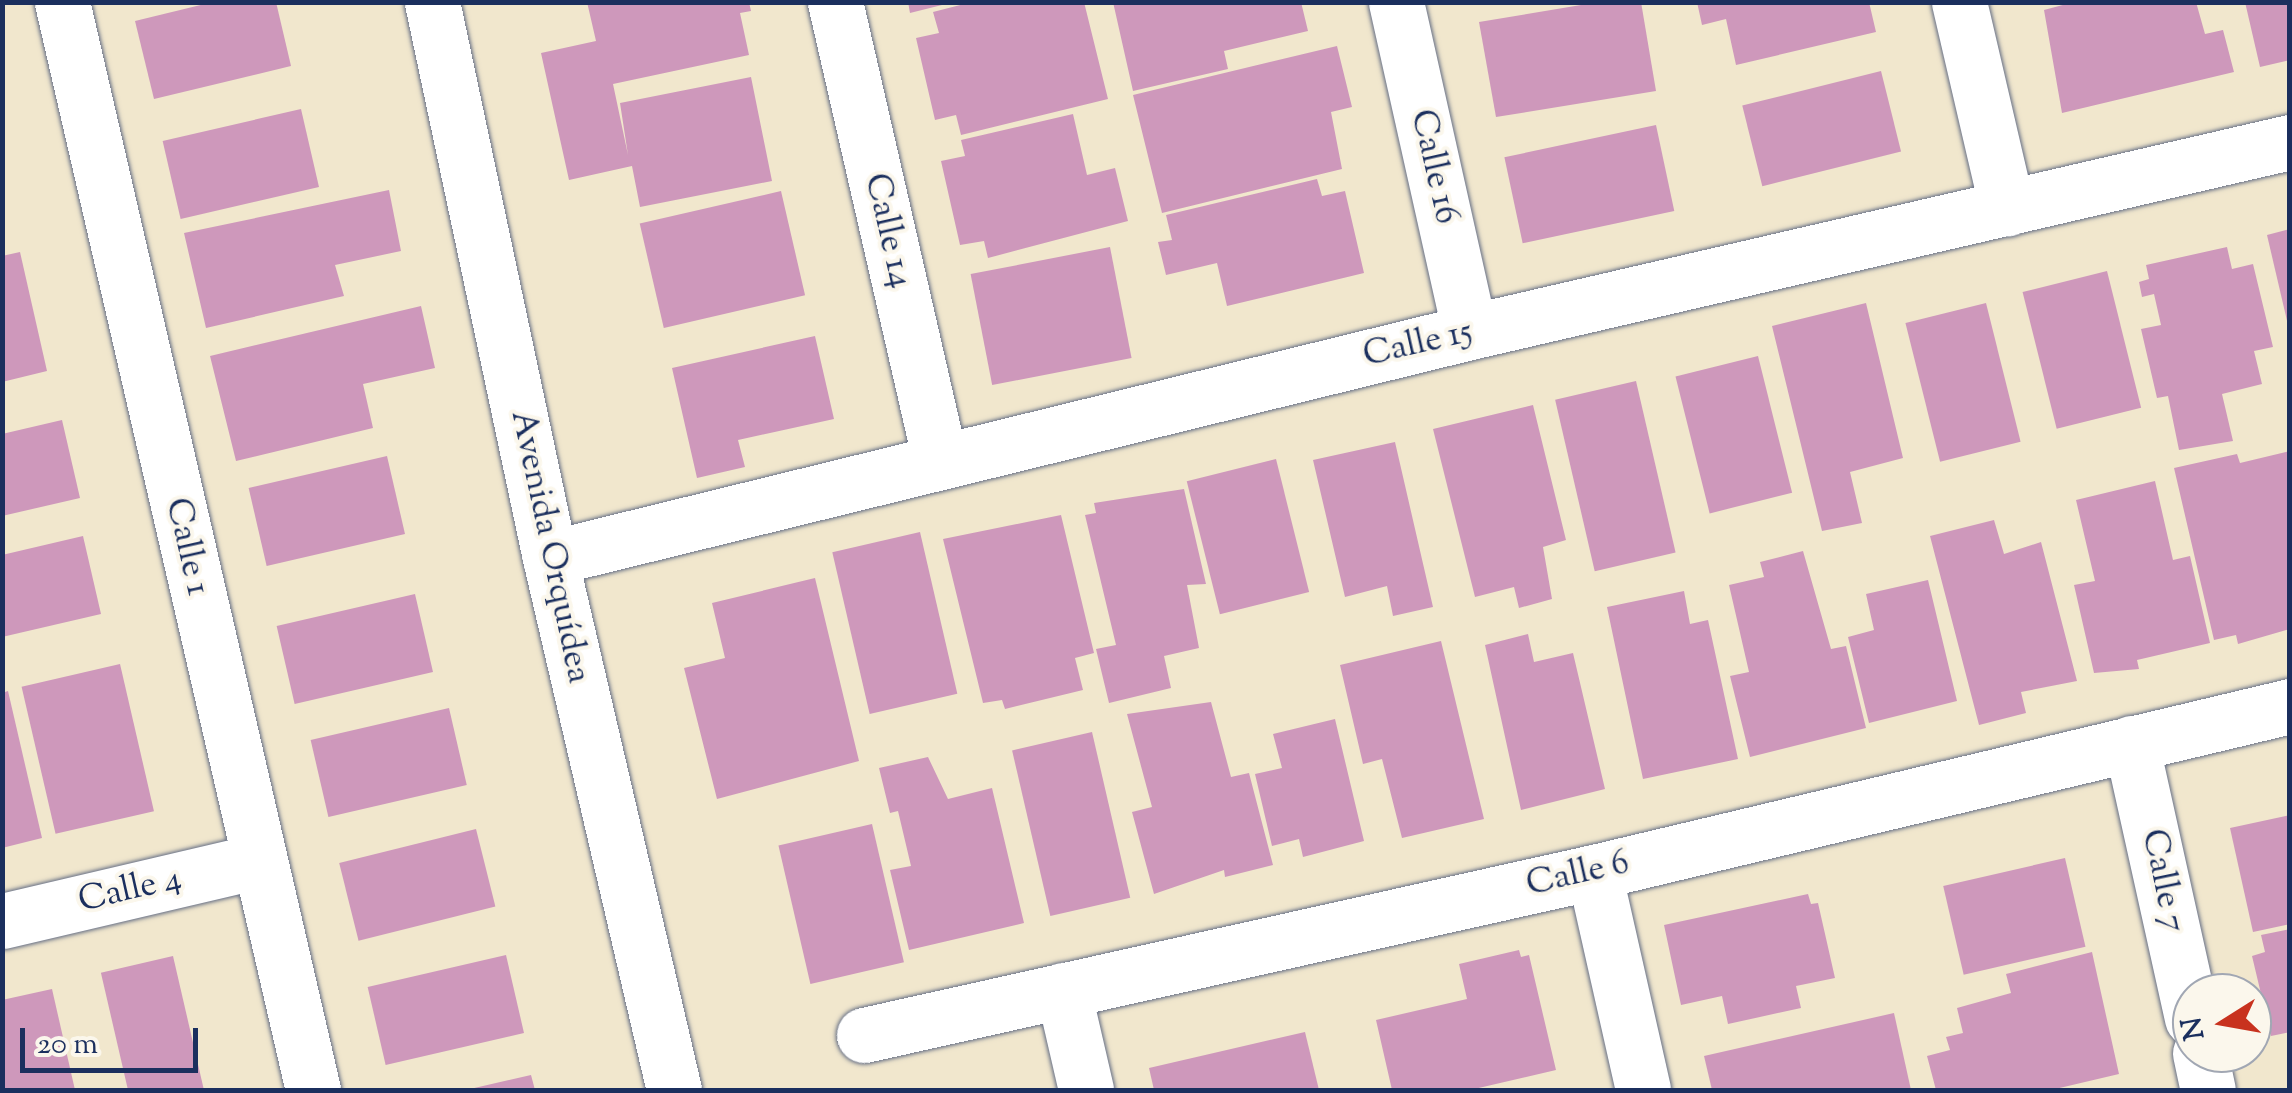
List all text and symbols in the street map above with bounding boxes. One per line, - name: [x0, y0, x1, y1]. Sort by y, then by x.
- street label: Calle 16: [1399, 106, 1467, 228]
- street label: Calle 14: [853, 170, 921, 292]
- street label: Calle 15: [1359, 312, 1477, 378]
- street label: Avenida Orquídea: [500, 407, 598, 687]
- street label: Calle 1: [154, 494, 218, 600]
- street label: Calle 7: [2131, 826, 2193, 936]
- street label: Calle 6: [1523, 843, 1633, 907]
- street label: Calle 4: [74, 859, 186, 923]
- north arrow: [2172, 973, 2272, 1073]
- scale bar: [25, 1008, 202, 1070]
- text: N: [2173, 1014, 2216, 1043]
- text: 20 m: [37, 1024, 98, 1067]

